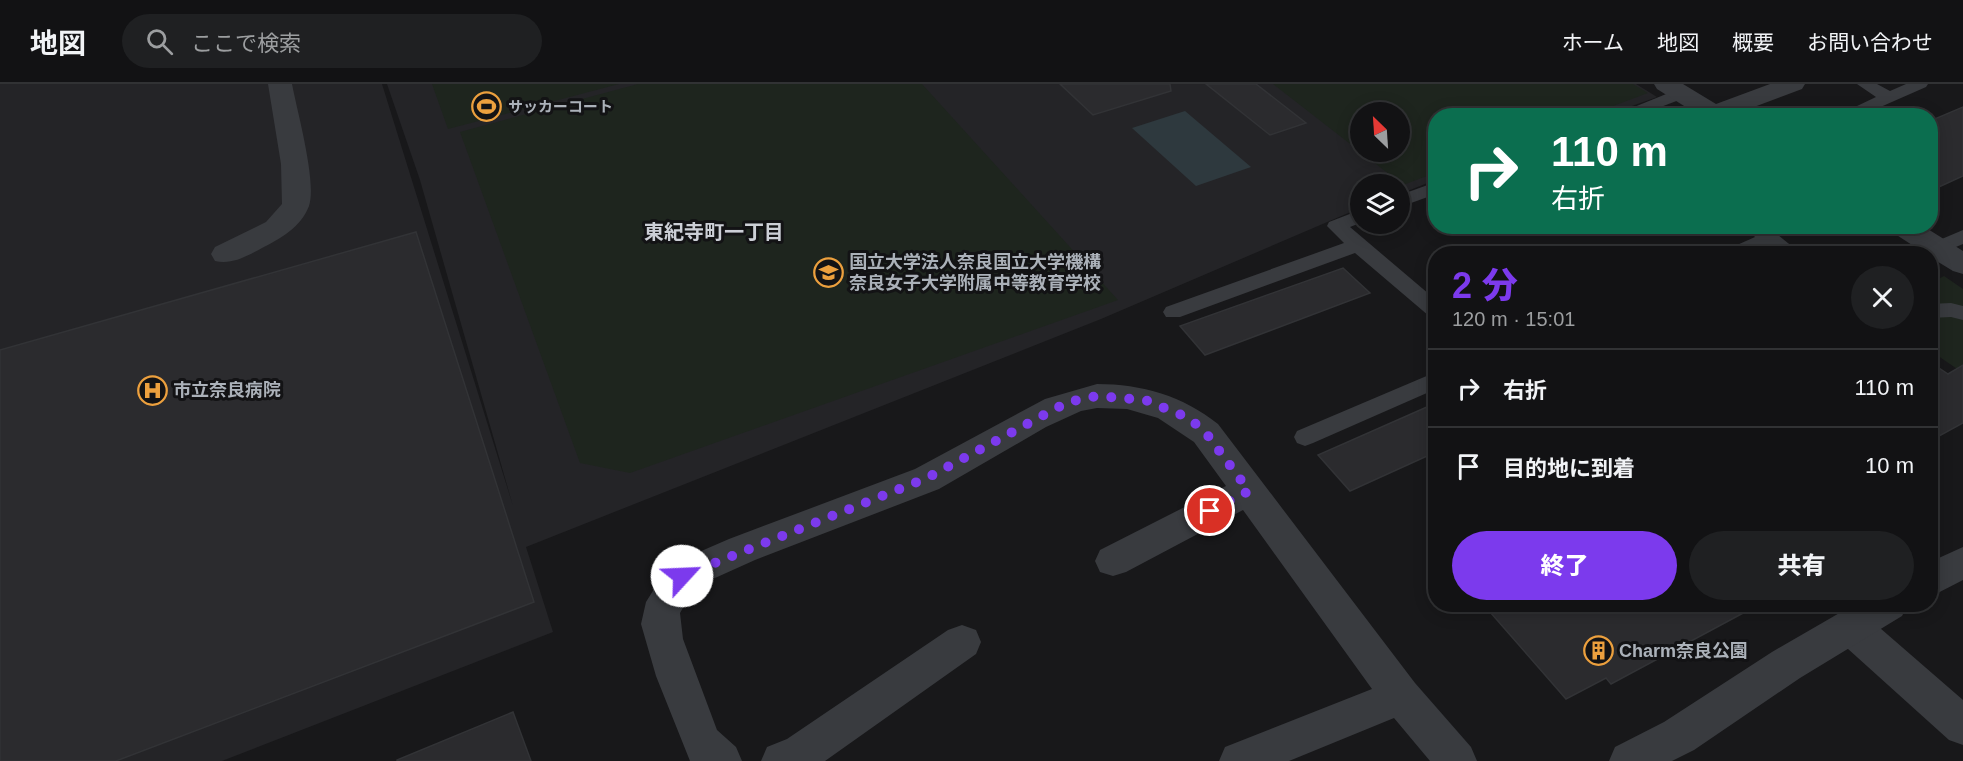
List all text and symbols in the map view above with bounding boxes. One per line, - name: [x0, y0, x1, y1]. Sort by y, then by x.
- search box: [122, 14, 542, 68]
- icon: search: [143, 25, 176, 58]
- text: 地図: [30, 28, 86, 59]
- text: ここで検索: [191, 31, 301, 56]
- text: ホーム: [1562, 31, 1624, 54]
- text: 地図: [1657, 31, 1699, 54]
- text: 概要: [1732, 31, 1774, 54]
- text: お問い合わせ: [1807, 31, 1933, 54]
- sports icon: サッカーコート: [471, 90, 503, 122]
- place label: サッカーコート: [508, 98, 613, 115]
- north arrow: [1350, 102, 1410, 162]
- map controls: [1350, 102, 1410, 234]
- text: 110 m: [1551, 128, 1668, 175]
- icon: right: [1452, 132, 1530, 210]
- button: layers: [1350, 174, 1410, 234]
- text: 右折: [1551, 184, 1605, 214]
- district label: 東紀寺町一丁目: [644, 221, 784, 243]
- place label: 国立大学法人奈良国立大学機構 奈良女子大学附属中等教育学校: [849, 252, 1101, 293]
- school or university icon: 国立大学法人奈良国立大学機構 奈良女子大学附属中等教育学校: [812, 256, 844, 288]
- text: 2 分: [1452, 265, 1518, 306]
- button: close: [1851, 266, 1914, 329]
- text: 120 m · 15:01: [1452, 308, 1575, 330]
- icon: right: [1452, 372, 1485, 405]
- hospital icon: 市立奈良病院: [136, 374, 168, 406]
- text: 110 m: [1854, 375, 1914, 400]
- text: 右折: [1503, 378, 1547, 403]
- place label: 市立奈良病院: [173, 380, 281, 400]
- icon: arrive: [1452, 450, 1485, 483]
- text: 10 m: [1865, 453, 1914, 478]
- text: 目的地に到着: [1503, 456, 1635, 481]
- pin: [1184, 485, 1235, 536]
- icon: arrive: [1193, 494, 1226, 527]
- button: 終了: [1452, 531, 1677, 600]
- button: 共有: [1689, 531, 1914, 600]
- position arrow: [650, 544, 714, 608]
- building icon: Charm奈良公園: [1582, 635, 1614, 667]
- place label: Charm奈良公園: [1619, 641, 1748, 661]

